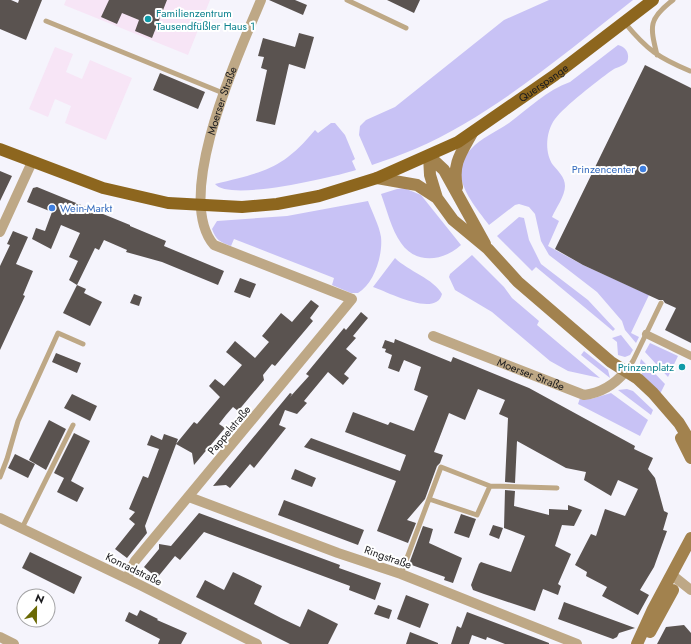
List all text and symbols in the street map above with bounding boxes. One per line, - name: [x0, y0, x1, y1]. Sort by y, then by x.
- place label: Familienzentrum Tausendfüßler Haus 1: [156, 5, 255, 34]
- marker: Familienzentrum Tausendfüßler Haus 1: [143, 14, 153, 24]
- street label: Querspange: [515, 59, 572, 106]
- street label: Moerser Straße: [203, 64, 241, 137]
- place label: Prinzencenter: [572, 161, 635, 177]
- marker: Prinzencenter: [638, 164, 648, 174]
- place label: Wein-Markt: [60, 200, 112, 216]
- marker: Wein-Markt: [47, 203, 57, 213]
- street label: Moerser Straße: [495, 354, 567, 395]
- place label: Prinzenplatz: [618, 359, 674, 375]
- marker: Prinzenplatz: [677, 362, 687, 372]
- street label: Pappelstraße: [204, 402, 255, 458]
- street label: Ringstraße: [362, 541, 414, 573]
- street label: Konradstraße: [103, 548, 165, 590]
- north arrow: [16, 588, 56, 628]
- text: N: [33, 590, 47, 608]

